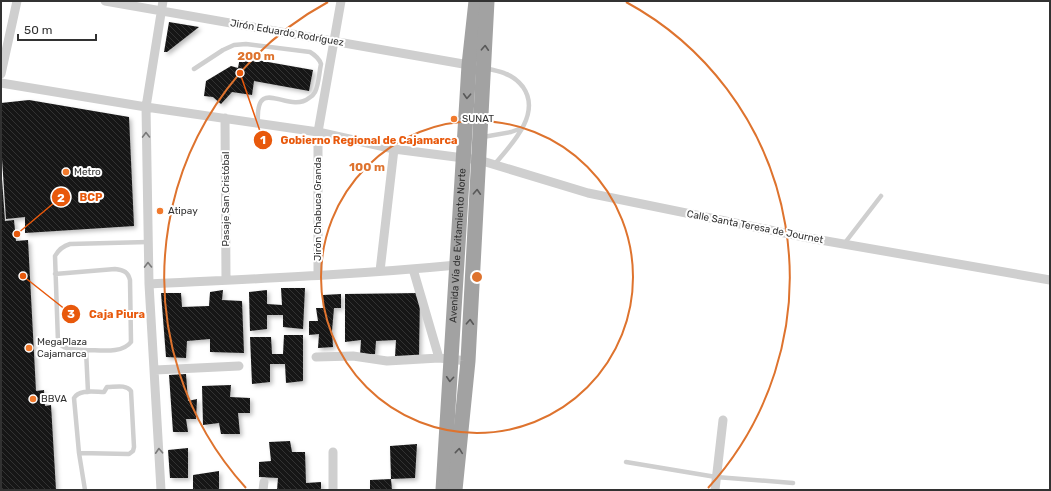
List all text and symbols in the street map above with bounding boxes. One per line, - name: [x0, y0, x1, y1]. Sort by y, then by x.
- scale bar: [18, 16, 96, 42]
- street label: Jirón Eduardo Rodríguez: [229, 17, 345, 49]
- text: 50 m: [24, 23, 52, 37]
- one-way arrow: [480, 45, 489, 51]
- text: 200 m: [237, 49, 275, 63]
- one-way arrow: [463, 93, 472, 99]
- place label: SUNAT: [462, 113, 494, 125]
- marker: SUNAT: [449, 114, 459, 124]
- callout: Gobierno Regional de Cajamarca: [253, 128, 466, 151]
- one-way arrow: [142, 132, 150, 138]
- text: 1: [260, 133, 266, 147]
- text: Gobierno Regional de Cajamarca: [280, 134, 458, 147]
- street label: Pasaje San Cristóbal: [220, 152, 232, 246]
- street label: Jirón Chabuca Granda: [312, 157, 324, 261]
- text: 100 m: [349, 160, 385, 174]
- place label: Metro: [74, 166, 101, 178]
- marker: Metro: [61, 167, 71, 177]
- street label: Avenida Vía de Evitamiento Norte: [447, 167, 469, 323]
- callout: BCP: [51, 186, 110, 209]
- one-way arrow: [473, 189, 482, 195]
- text: 2: [57, 191, 65, 205]
- text: BCP: [80, 191, 103, 204]
- place label: Atipay: [168, 205, 198, 217]
- marker: Atipay: [155, 206, 165, 216]
- street label: Calle Santa Teresa de Journet: [686, 208, 824, 246]
- one-way arrow: [144, 262, 153, 268]
- centre of rings: [470, 270, 484, 284]
- callout: Caja Piura: [61, 303, 153, 326]
- text: 3: [67, 307, 75, 321]
- text: Caja Piura: [89, 308, 145, 321]
- one-way arrow: [466, 319, 474, 325]
- place label: MegaPlaza Cajamarca: [37, 336, 87, 360]
- marker: MegaPlaza Cajamarca: [24, 343, 34, 353]
- one-way arrow: [445, 376, 454, 382]
- place label: BBVA: [41, 393, 67, 405]
- marker: BBVA: [28, 394, 38, 404]
- one-way arrow: [155, 448, 163, 454]
- one-way arrow: [454, 448, 463, 454]

